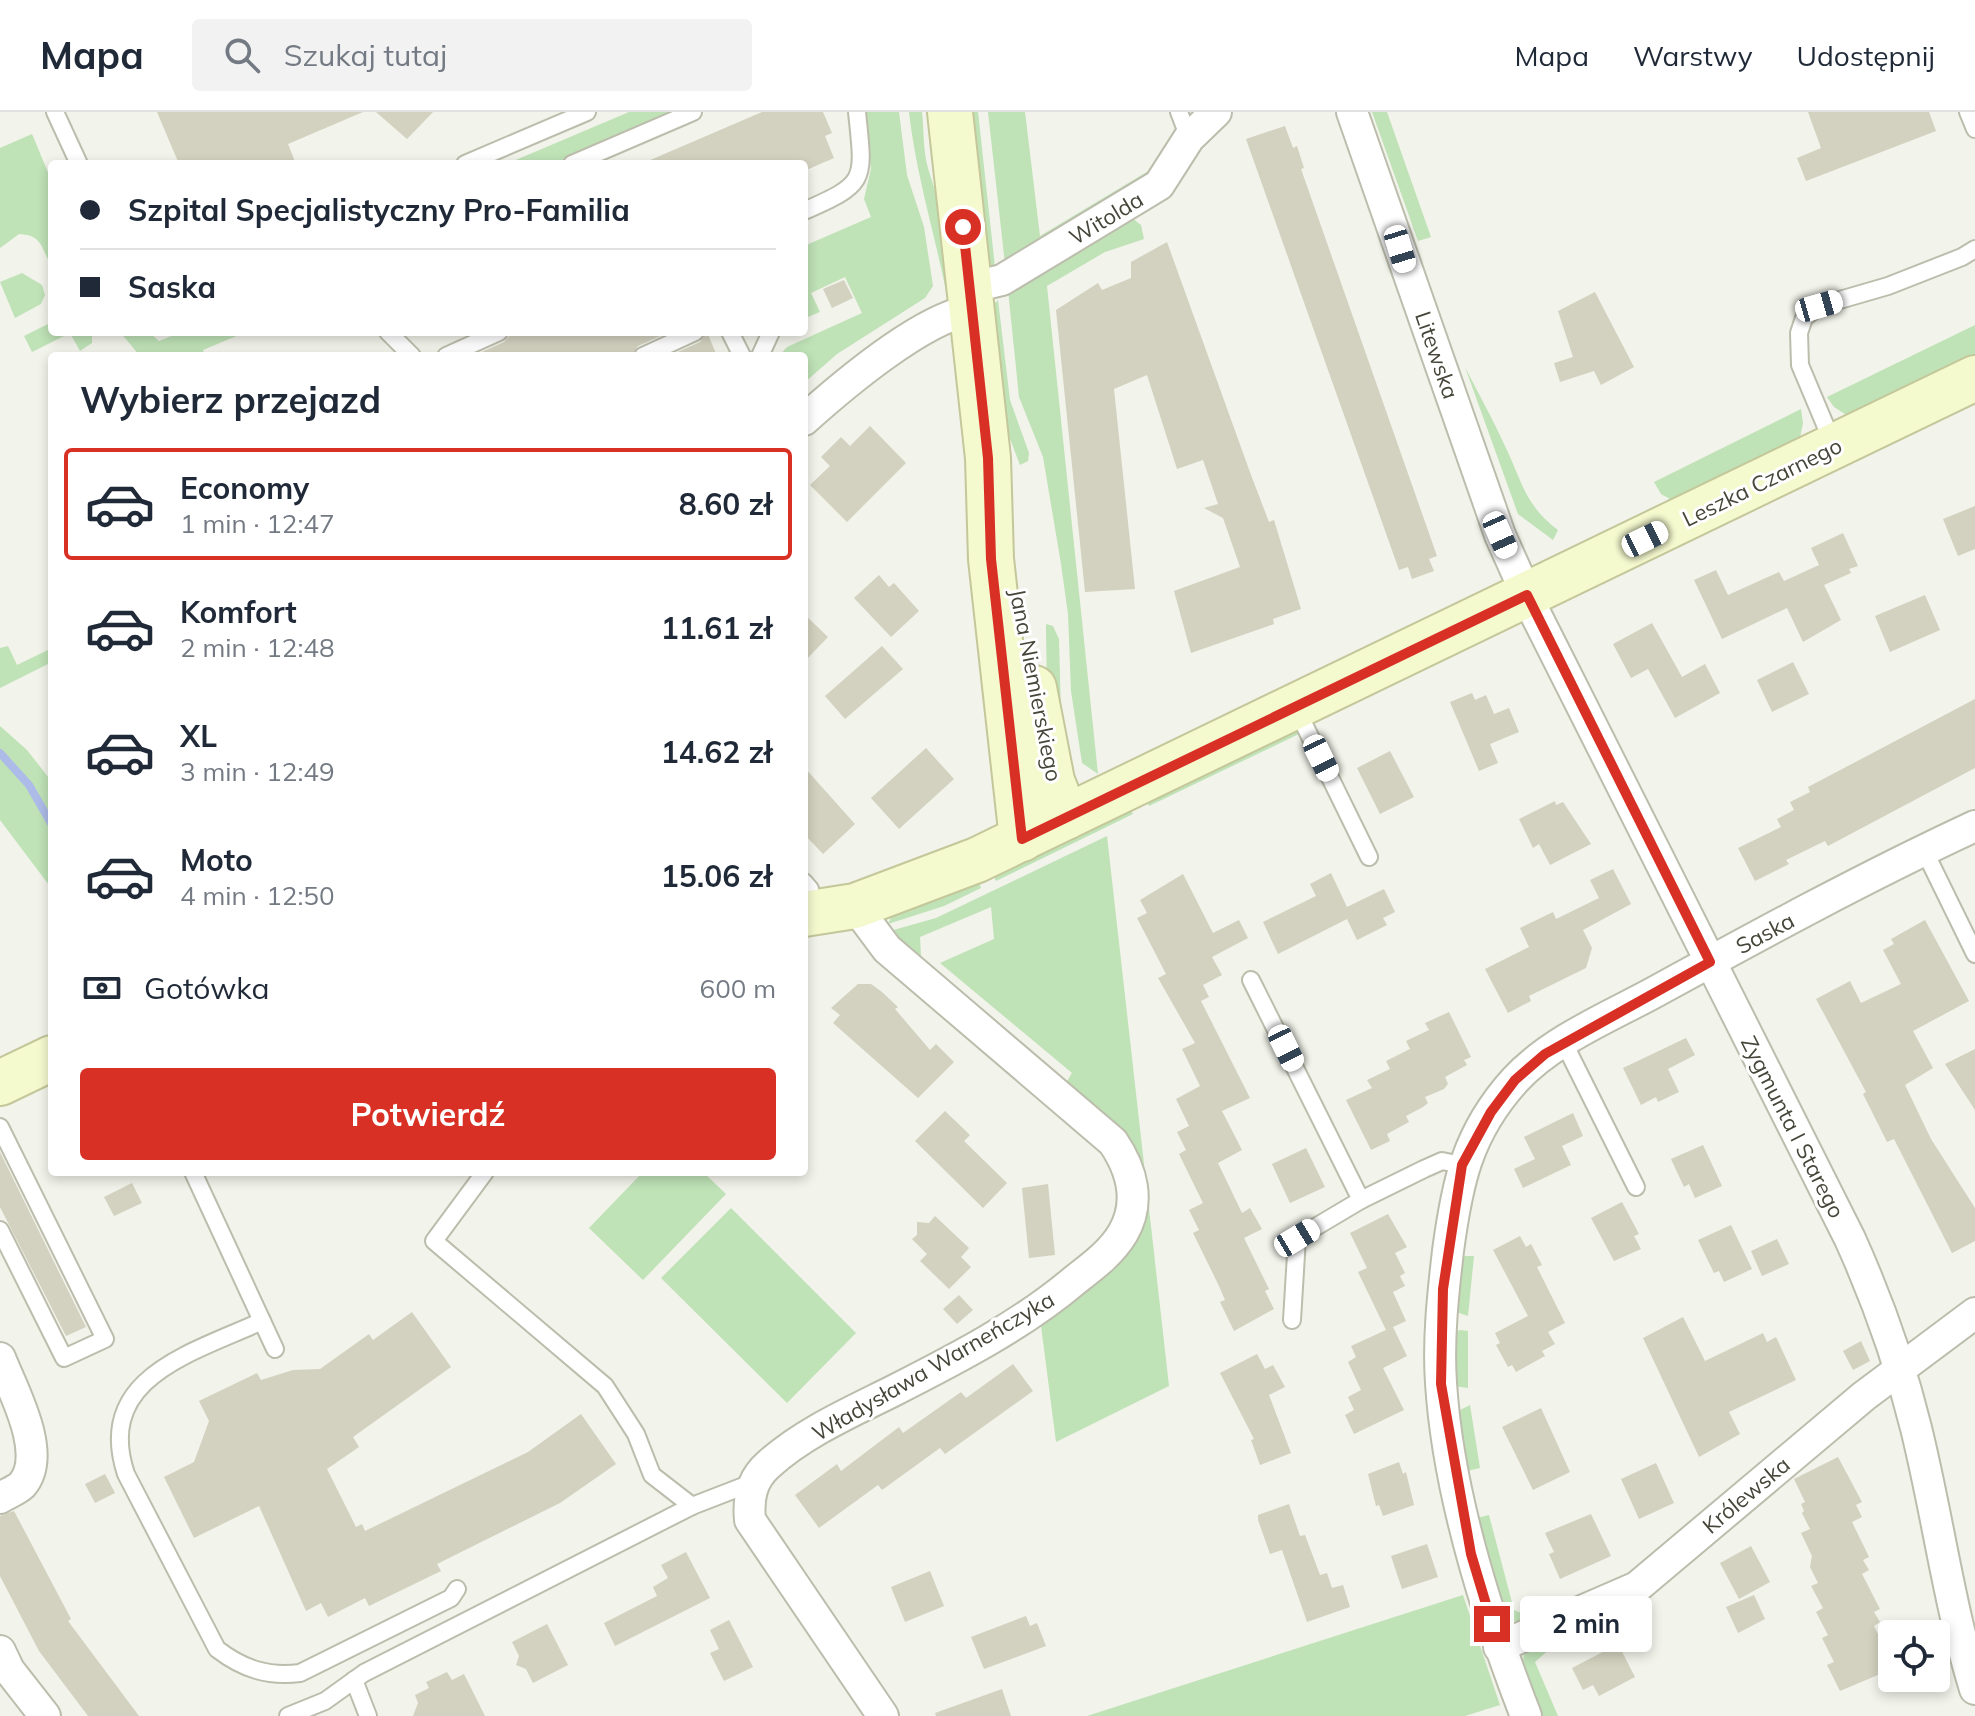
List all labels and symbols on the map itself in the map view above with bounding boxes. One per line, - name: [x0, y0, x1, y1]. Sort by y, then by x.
- street label: Witolda: [1064, 185, 1148, 251]
- route start: [945, 209, 981, 245]
- car: [1382, 223, 1418, 275]
- car: [1793, 288, 1845, 324]
- street label: Litewska: [1409, 307, 1465, 403]
- street label: Leszka Czarnego: [1678, 431, 1846, 533]
- car: [1479, 508, 1521, 562]
- car: [1618, 518, 1672, 560]
- street label: Jana Niemierskiego: [1004, 586, 1068, 784]
- car: [1300, 731, 1342, 785]
- street label: Saska: [1731, 906, 1799, 960]
- car: [1265, 1021, 1307, 1075]
- street label: Zygmunta I Starego: [1735, 1031, 1851, 1223]
- car: [1270, 1215, 1324, 1261]
- street label: Władysława Warneńczyka: [807, 1285, 1059, 1447]
- street label: Królewska: [1697, 1450, 1795, 1540]
- callout: 2 min: [1520, 1596, 1652, 1652]
- route end: [1474, 1606, 1510, 1642]

